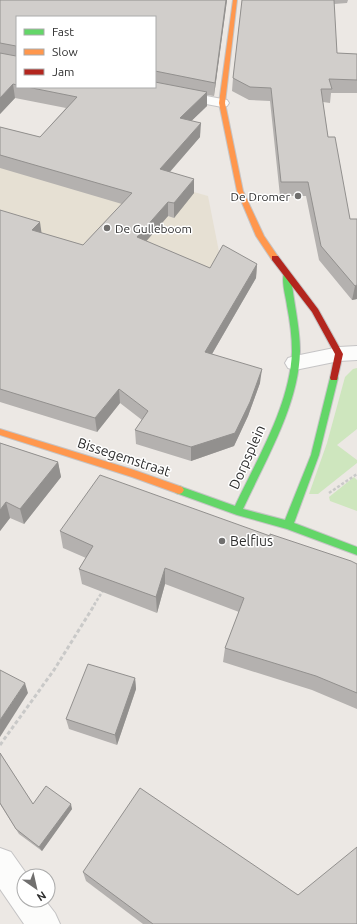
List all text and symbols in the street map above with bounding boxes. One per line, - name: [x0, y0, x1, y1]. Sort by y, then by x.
- legend: [16, 16, 156, 88]
- text: Fast: [52, 25, 74, 38]
- text: Slow: [52, 45, 78, 58]
- text: Jam: [52, 65, 74, 78]
- place label: De Dromer: [231, 190, 290, 203]
- marker: De Dromer: [293, 191, 303, 201]
- place label: De Gulleboom: [115, 222, 192, 235]
- marker: De Gulleboom: [102, 223, 112, 233]
- street label: Dorpsplein: [226, 422, 268, 492]
- street label: Bissegemstraat: [75, 434, 173, 480]
- place label: Belfius: [230, 533, 273, 549]
- marker: Belfius: [217, 536, 227, 546]
- north arrow: [16, 868, 56, 908]
- text: N: [35, 889, 48, 904]

